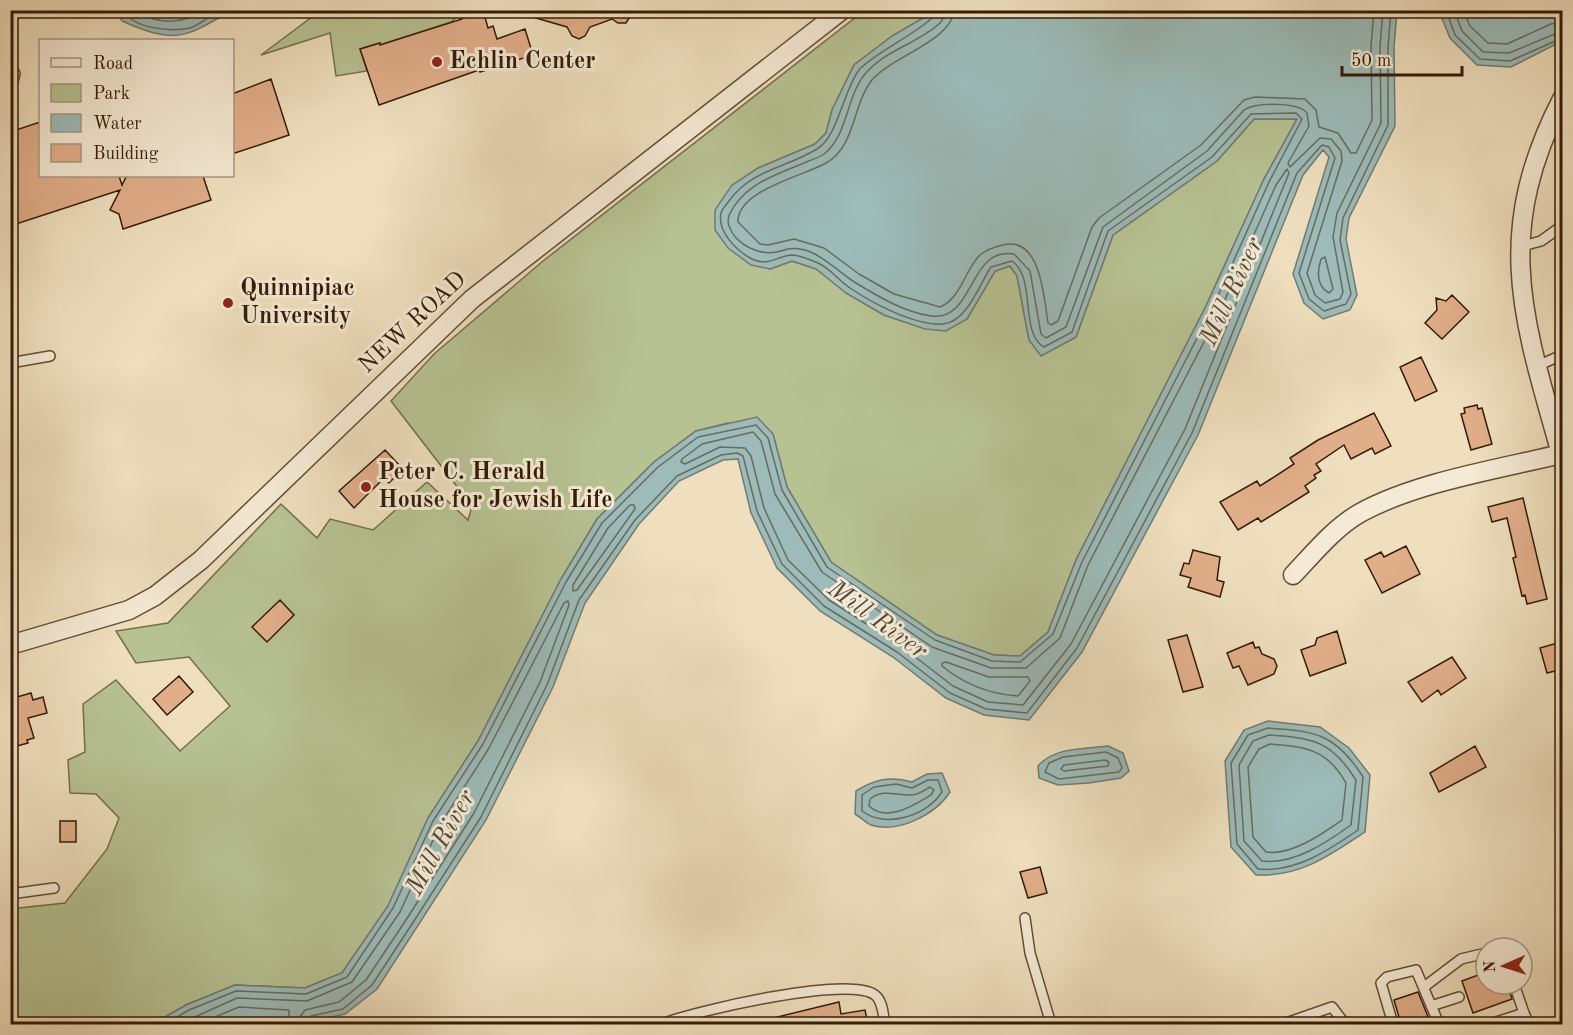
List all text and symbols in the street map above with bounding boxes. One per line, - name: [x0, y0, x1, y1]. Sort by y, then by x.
- legend: [39, 39, 234, 177]
- scale bar: [1342, 39, 1462, 77]
- place label: Echlin Center: [449, 50, 596, 74]
- text: 50 m: [1351, 52, 1391, 70]
- text: Road: [93, 55, 133, 73]
- marker: Echlin Center: [430, 55, 444, 69]
- text: Park: [93, 85, 130, 103]
- text: Water: [93, 115, 142, 133]
- text: Building: [93, 145, 159, 163]
- water label: Mill River: [1195, 233, 1269, 351]
- street label: NEW ROAD: [355, 268, 471, 378]
- place label: Quinnipiac University: [240, 277, 355, 329]
- marker: Quinnipiac University: [221, 296, 235, 310]
- place label: Peter C. Herald House for Jewish Life: [378, 461, 612, 513]
- marker: Peter C. Herald House for Jewish Life: [359, 480, 373, 494]
- water label: Mill River: [822, 575, 932, 665]
- water label: Mill River: [401, 785, 481, 901]
- north arrow: [1474, 936, 1534, 996]
- text: N: [1483, 959, 1499, 973]

